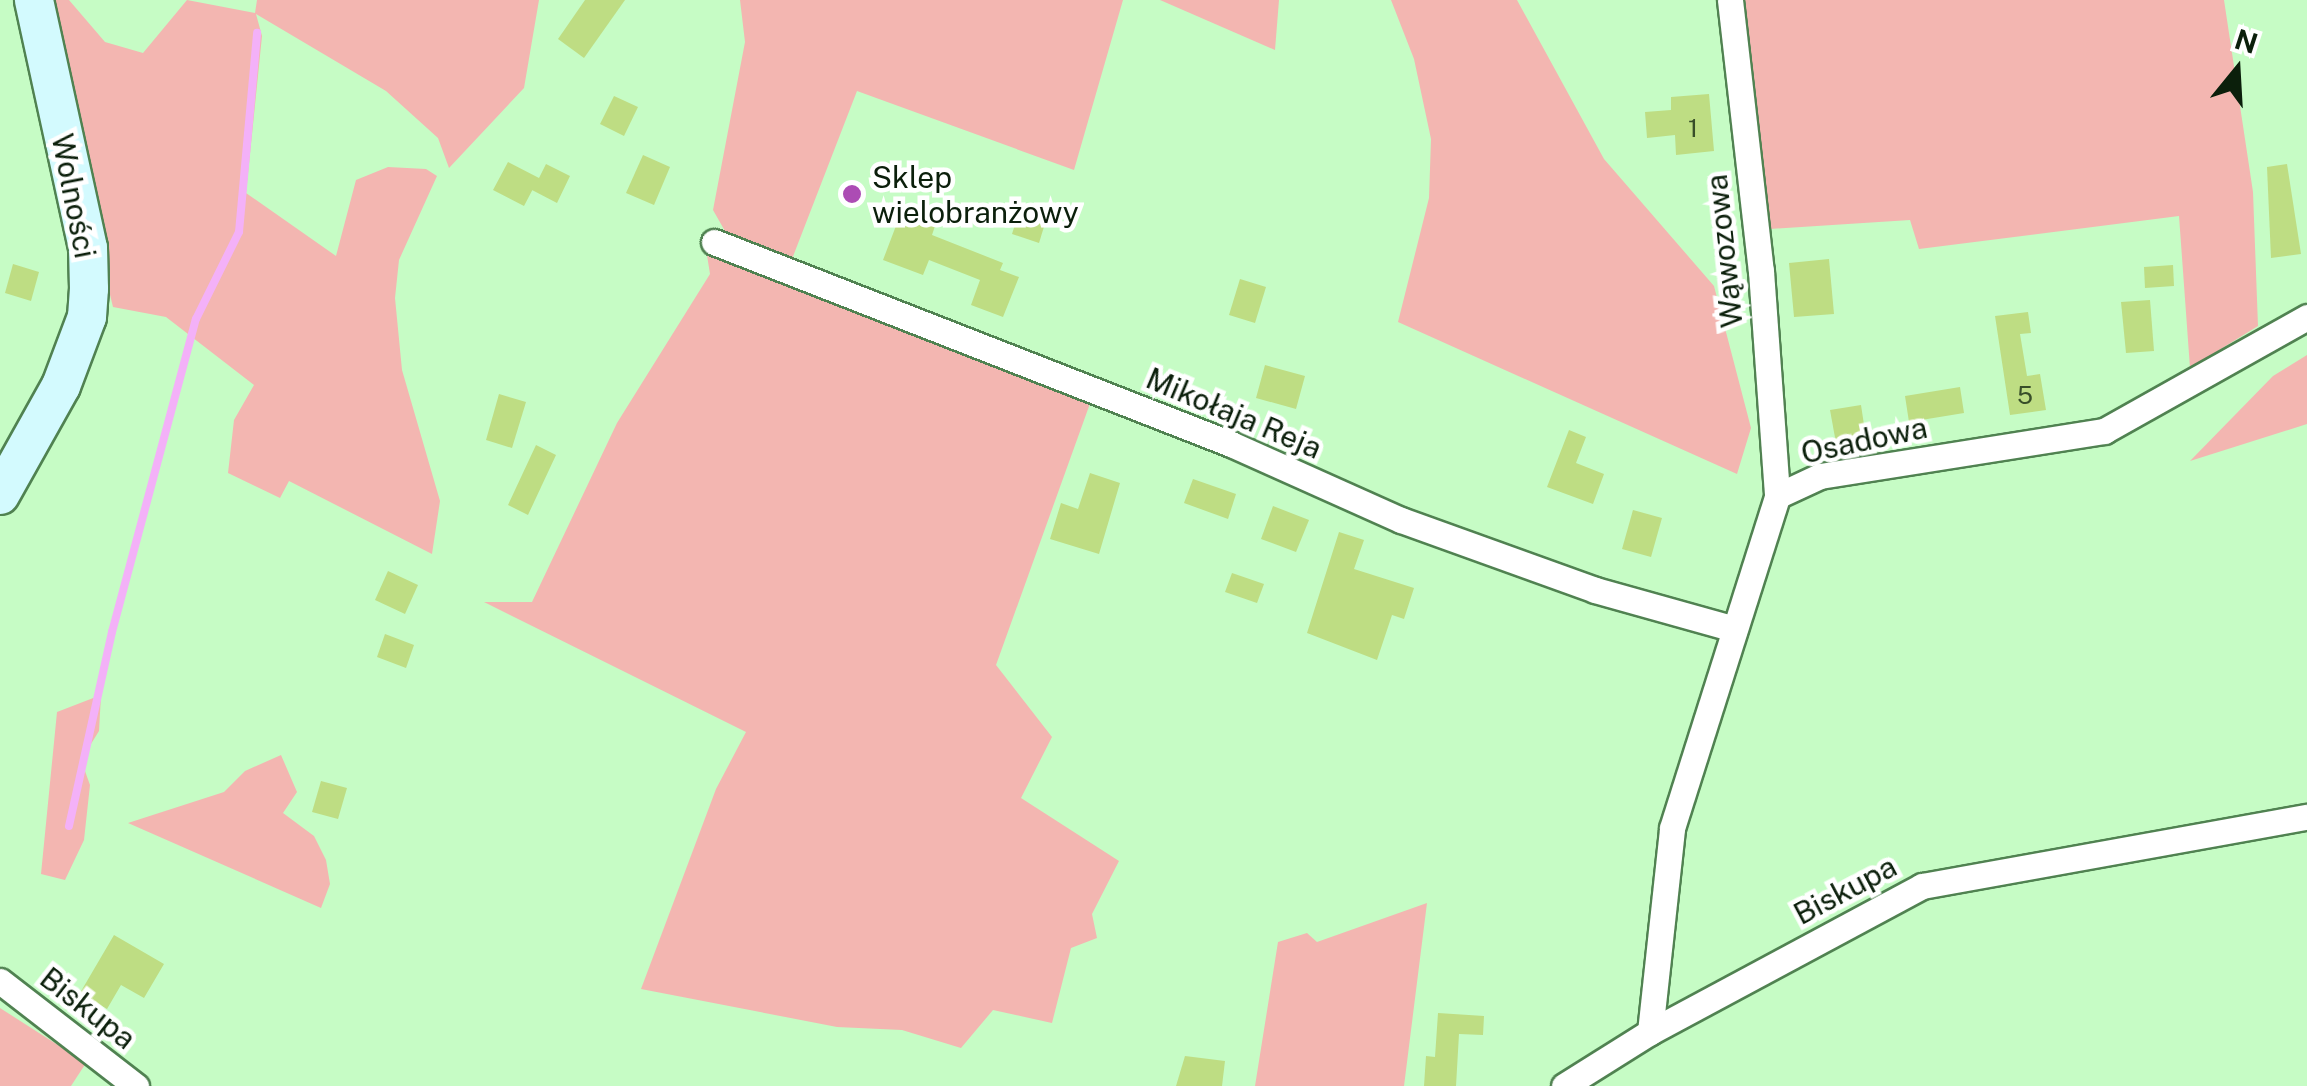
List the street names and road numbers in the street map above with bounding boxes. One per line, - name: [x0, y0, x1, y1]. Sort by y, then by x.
- street label: Wolności: [44, 131, 104, 261]
- street label: Wąwozowa: [1698, 173, 1750, 329]
- street label: Mikołaja Reja: [1141, 360, 1327, 466]
- street label: Osadowa: [1798, 409, 1930, 471]
- street label: Biskupa: [1788, 848, 1902, 932]
- street label: Biskupa: [33, 960, 143, 1056]

